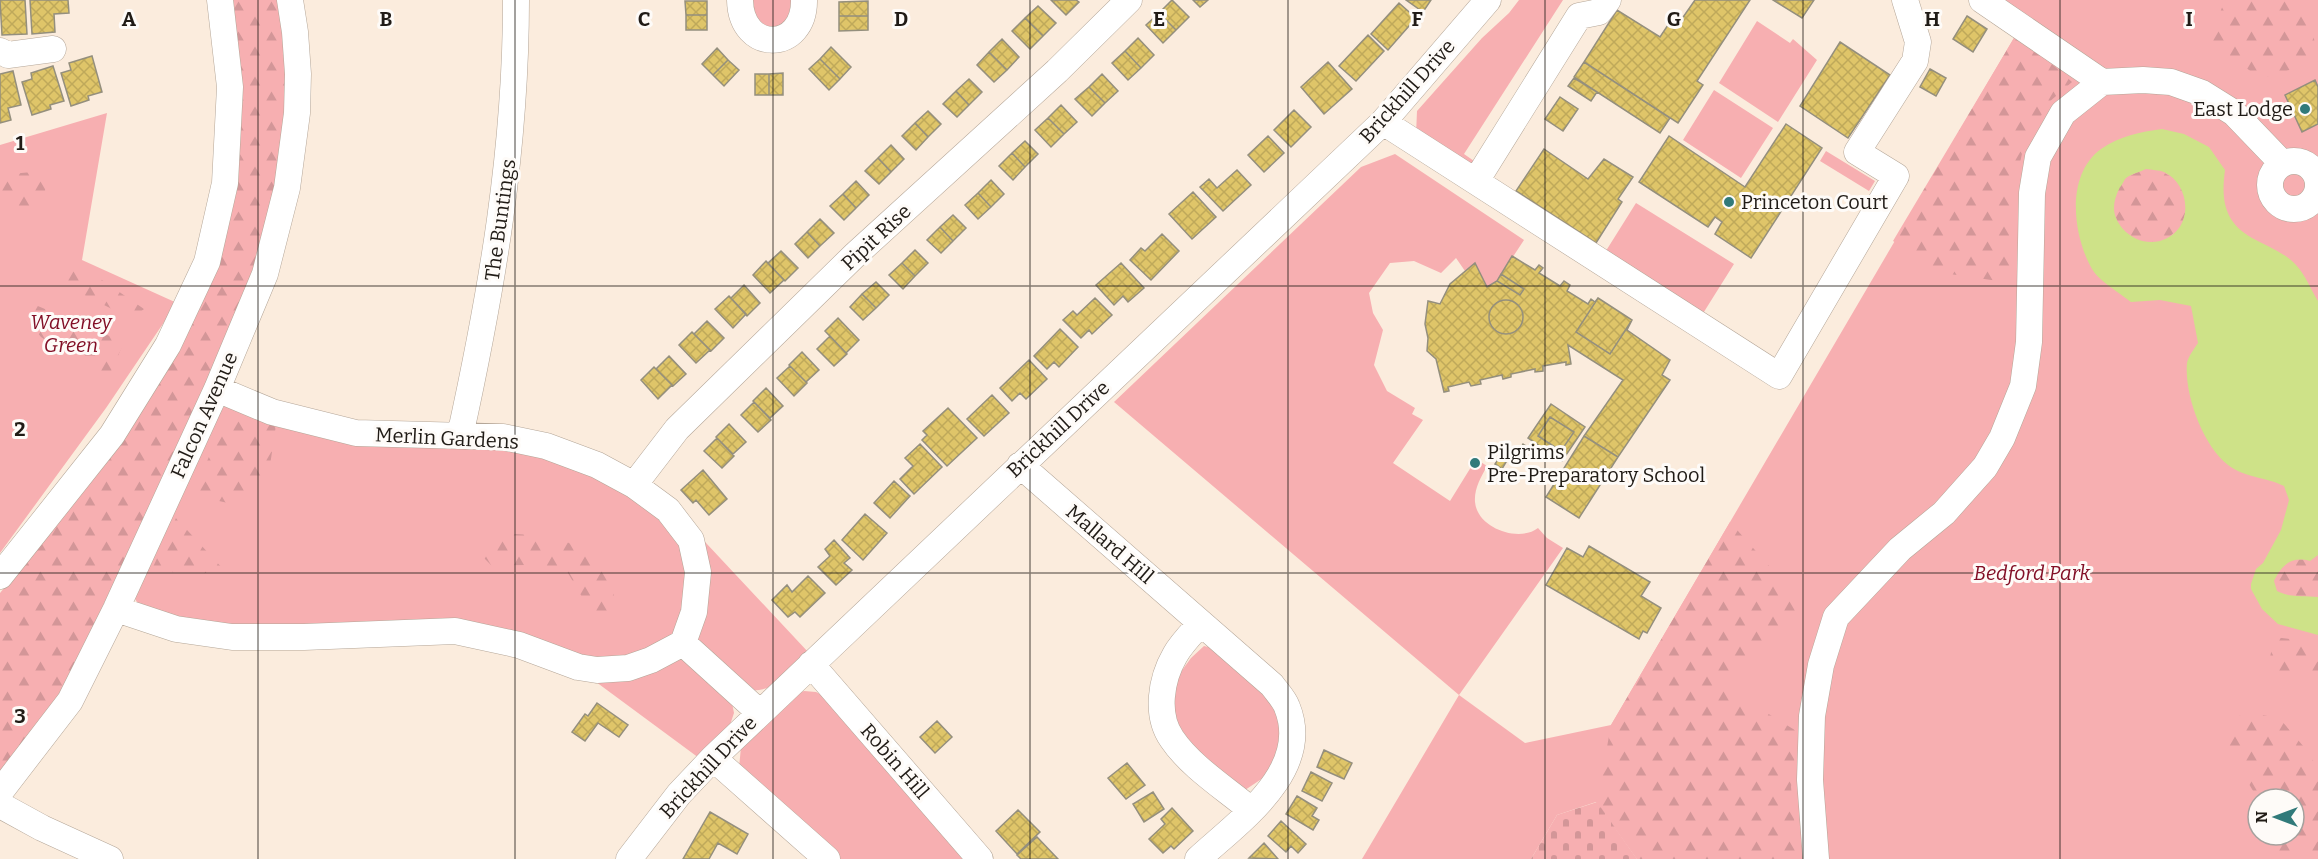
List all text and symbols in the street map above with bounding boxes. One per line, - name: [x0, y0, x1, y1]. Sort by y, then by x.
- text: A: [122, 7, 137, 31]
- text: B: [380, 7, 393, 31]
- text: C: [638, 7, 650, 31]
- text: D: [894, 7, 908, 31]
- text: E: [1153, 7, 1165, 31]
- text: F: [1411, 7, 1423, 31]
- text: G: [1667, 7, 1681, 31]
- text: H: [1924, 7, 1940, 31]
- text: I: [2185, 7, 2193, 31]
- street label: Brickhill Drive: [1354, 34, 1460, 148]
- place label: East Lodge: [2193, 97, 2293, 121]
- marker: East Lodge: [2298, 102, 2312, 116]
- text: 1: [16, 131, 25, 155]
- street label: The Buntings: [480, 157, 520, 283]
- place label: Princeton Court: [1741, 190, 1888, 214]
- marker: Princeton Court: [1722, 195, 1736, 209]
- street label: Pipit Rise: [836, 199, 916, 275]
- park label: Waveney Green: [30, 310, 114, 357]
- street label: Falcon Avenue: [165, 348, 243, 482]
- street label: Brickhill Drive: [1002, 375, 1114, 483]
- text: 2: [14, 417, 26, 441]
- street label: Merlin Gardens: [374, 422, 520, 454]
- place label: Pilgrims Pre-Preparatory School: [1487, 440, 1705, 487]
- marker: Pilgrims Pre-Preparatory School: [1468, 456, 1482, 470]
- street label: Mallard Hill: [1061, 499, 1159, 589]
- park label: Bedford Park: [1974, 561, 2091, 586]
- text: 3: [14, 704, 26, 728]
- street label: Brickhill Drive: [654, 711, 762, 823]
- street label: Robin Hill: [856, 718, 934, 804]
- north arrow: [2246, 787, 2306, 847]
- text: N: [2252, 811, 2271, 823]

